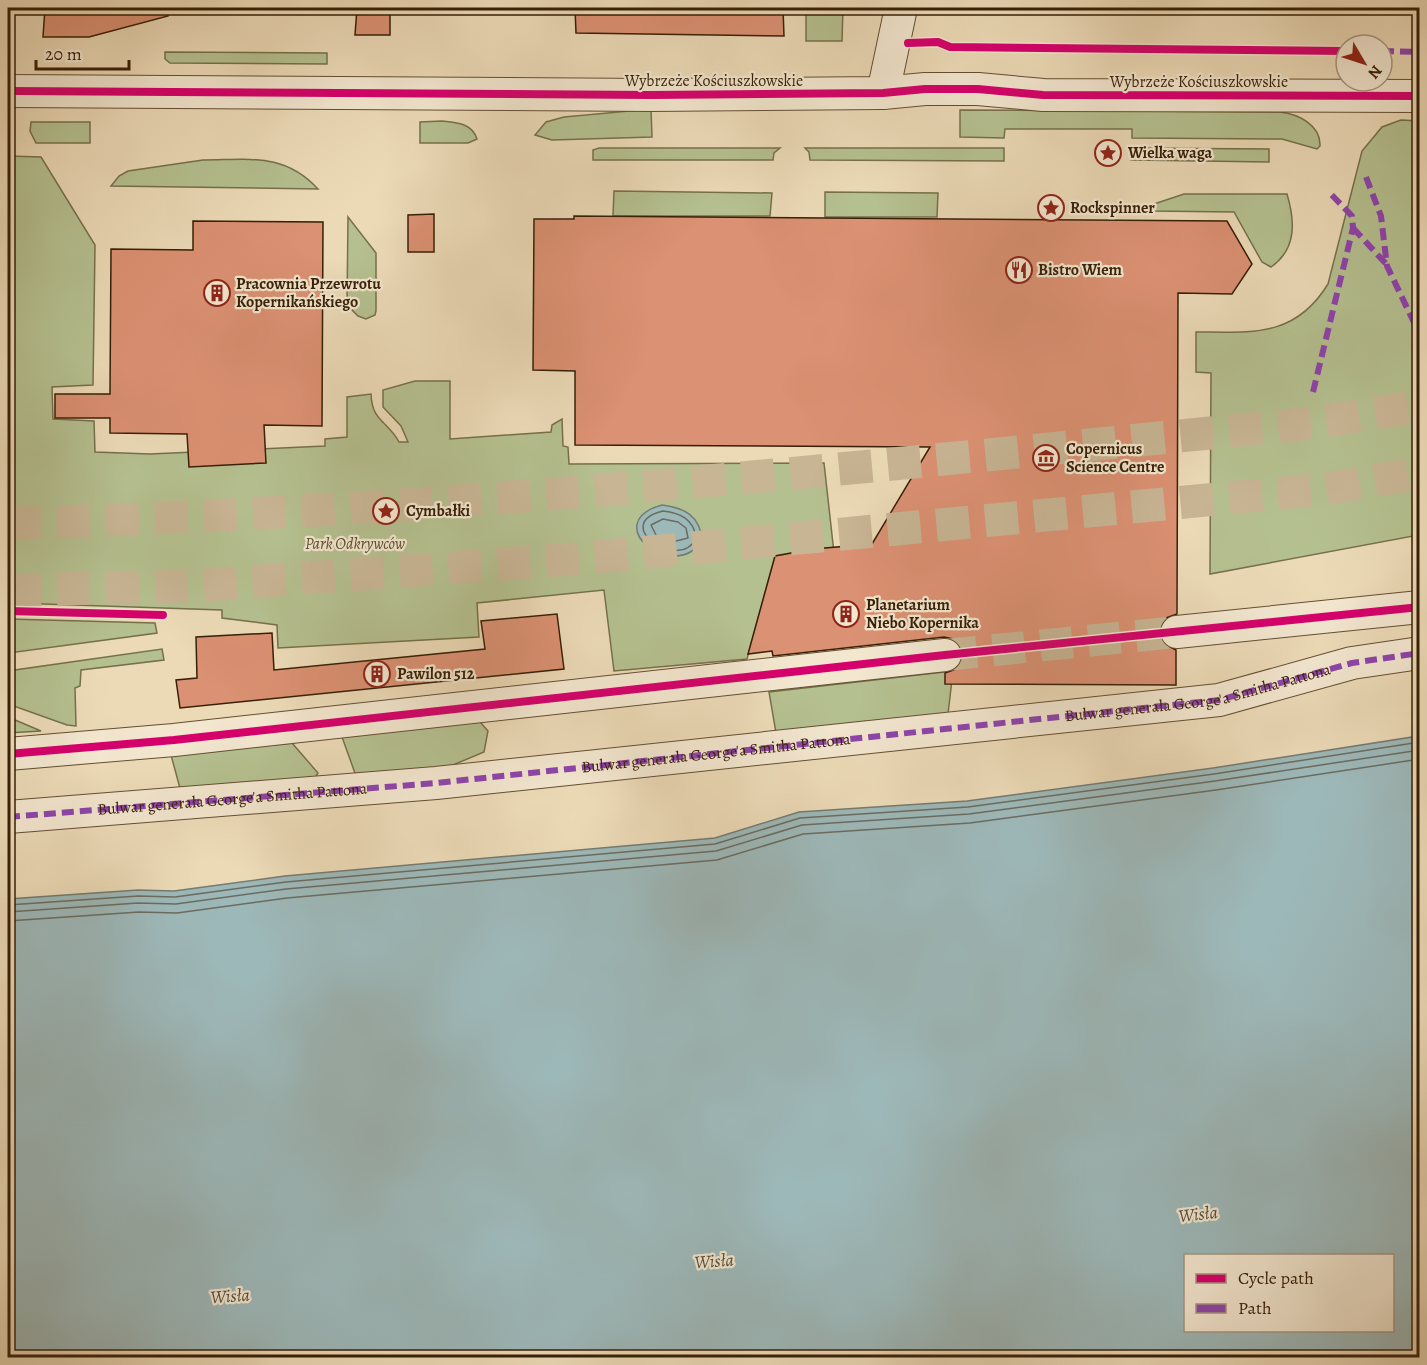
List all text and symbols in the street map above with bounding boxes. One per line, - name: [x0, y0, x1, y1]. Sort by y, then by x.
- scale bar: [36, 33, 129, 71]
- north arrow: [1334, 33, 1394, 93]
- text: 20 m: [45, 42, 82, 66]
- text: N: [1362, 60, 1387, 84]
- street label: Wybrzeże Kościuszkowskie: [624, 70, 803, 92]
- street label: Wybrzeże Kościuszkowskie: [1109, 71, 1288, 93]
- place icon: Wielka waga: [1093, 138, 1123, 168]
- place label: Wielka waga: [1127, 142, 1213, 164]
- place icon: Rockspinner: [1036, 193, 1066, 223]
- place label: Rockspinner: [1070, 197, 1155, 219]
- restaurant icon: Bistro Wiem: [1004, 255, 1034, 285]
- place label: Bistro Wiem: [1038, 259, 1123, 281]
- place label: Pracownia Przewrotu Kopernikańskiego: [236, 273, 381, 313]
- building icon: Pracownia Przewrotu Kopernikańskiego: [202, 278, 232, 308]
- place label: Copernicus Science Centre: [1066, 438, 1164, 478]
- museum icon: Copernicus Science Centre: [1031, 443, 1061, 473]
- place icon: Cymbałki: [371, 496, 401, 526]
- place label: Cymbałki: [406, 500, 471, 522]
- park label: Park Odkrywców: [305, 533, 406, 555]
- place label: Planetarium Niebo Kopernika: [866, 594, 979, 634]
- building icon: Planetarium Niebo Kopernika: [831, 599, 861, 629]
- street label: Bulwar generała George'a Smitha Pattona: [1064, 658, 1334, 727]
- building icon: Pawilon 512: [362, 659, 392, 689]
- place label: Pawilon 512: [397, 663, 475, 685]
- street label: Bulwar generała George'a Smitha Pattona: [580, 728, 852, 779]
- street label: Bulwar generała George'a Smitha Pattona: [97, 777, 368, 821]
- water label: Wisła: [1177, 1200, 1219, 1228]
- water label: Wisła: [693, 1248, 735, 1274]
- legend: [1184, 1254, 1394, 1332]
- text: Cycle path: [1238, 1266, 1314, 1290]
- water label: Wisła: [209, 1283, 251, 1309]
- text: Path: [1238, 1296, 1272, 1320]

